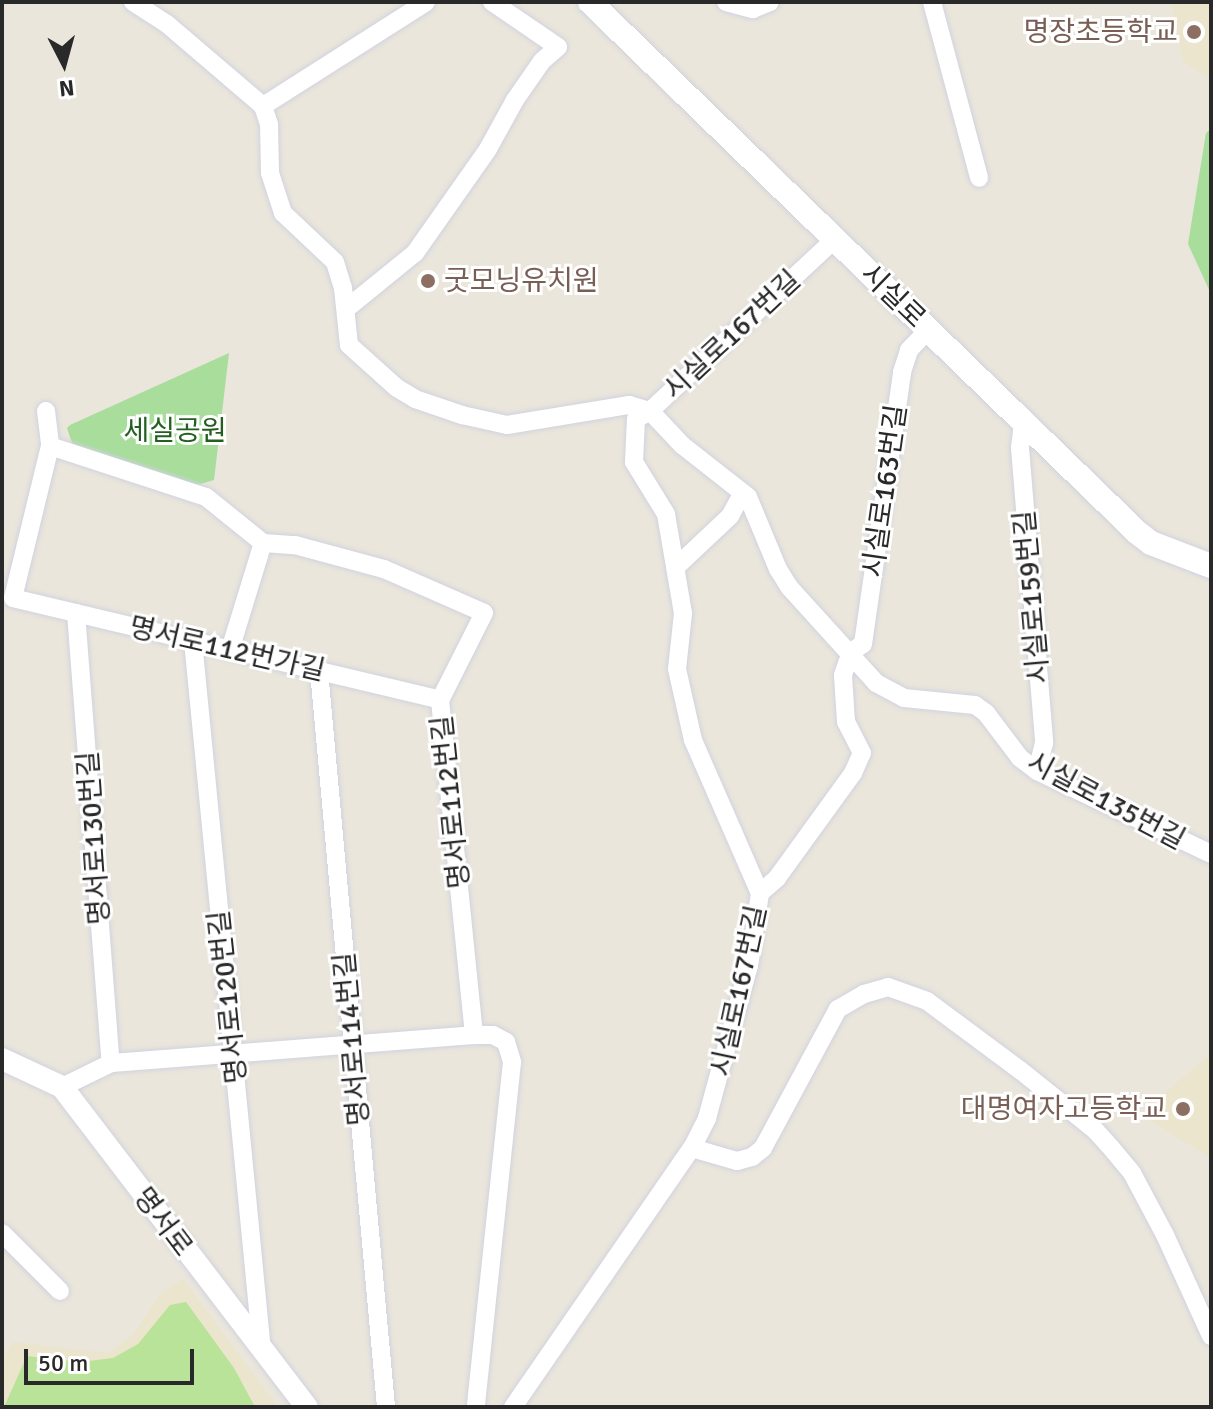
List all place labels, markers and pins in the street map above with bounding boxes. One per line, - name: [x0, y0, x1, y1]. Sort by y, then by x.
- place label: 명장초등학교: [1023, 15, 1178, 49]
- marker: 명장초등학교: [1185, 23, 1203, 41]
- place label: 굿모닝유치원: [444, 264, 599, 298]
- marker: 굿모닝유치원: [419, 272, 437, 290]
- place label: 대명여자고등학교: [961, 1092, 1167, 1126]
- marker: 대명여자고등학교: [1174, 1100, 1192, 1118]

